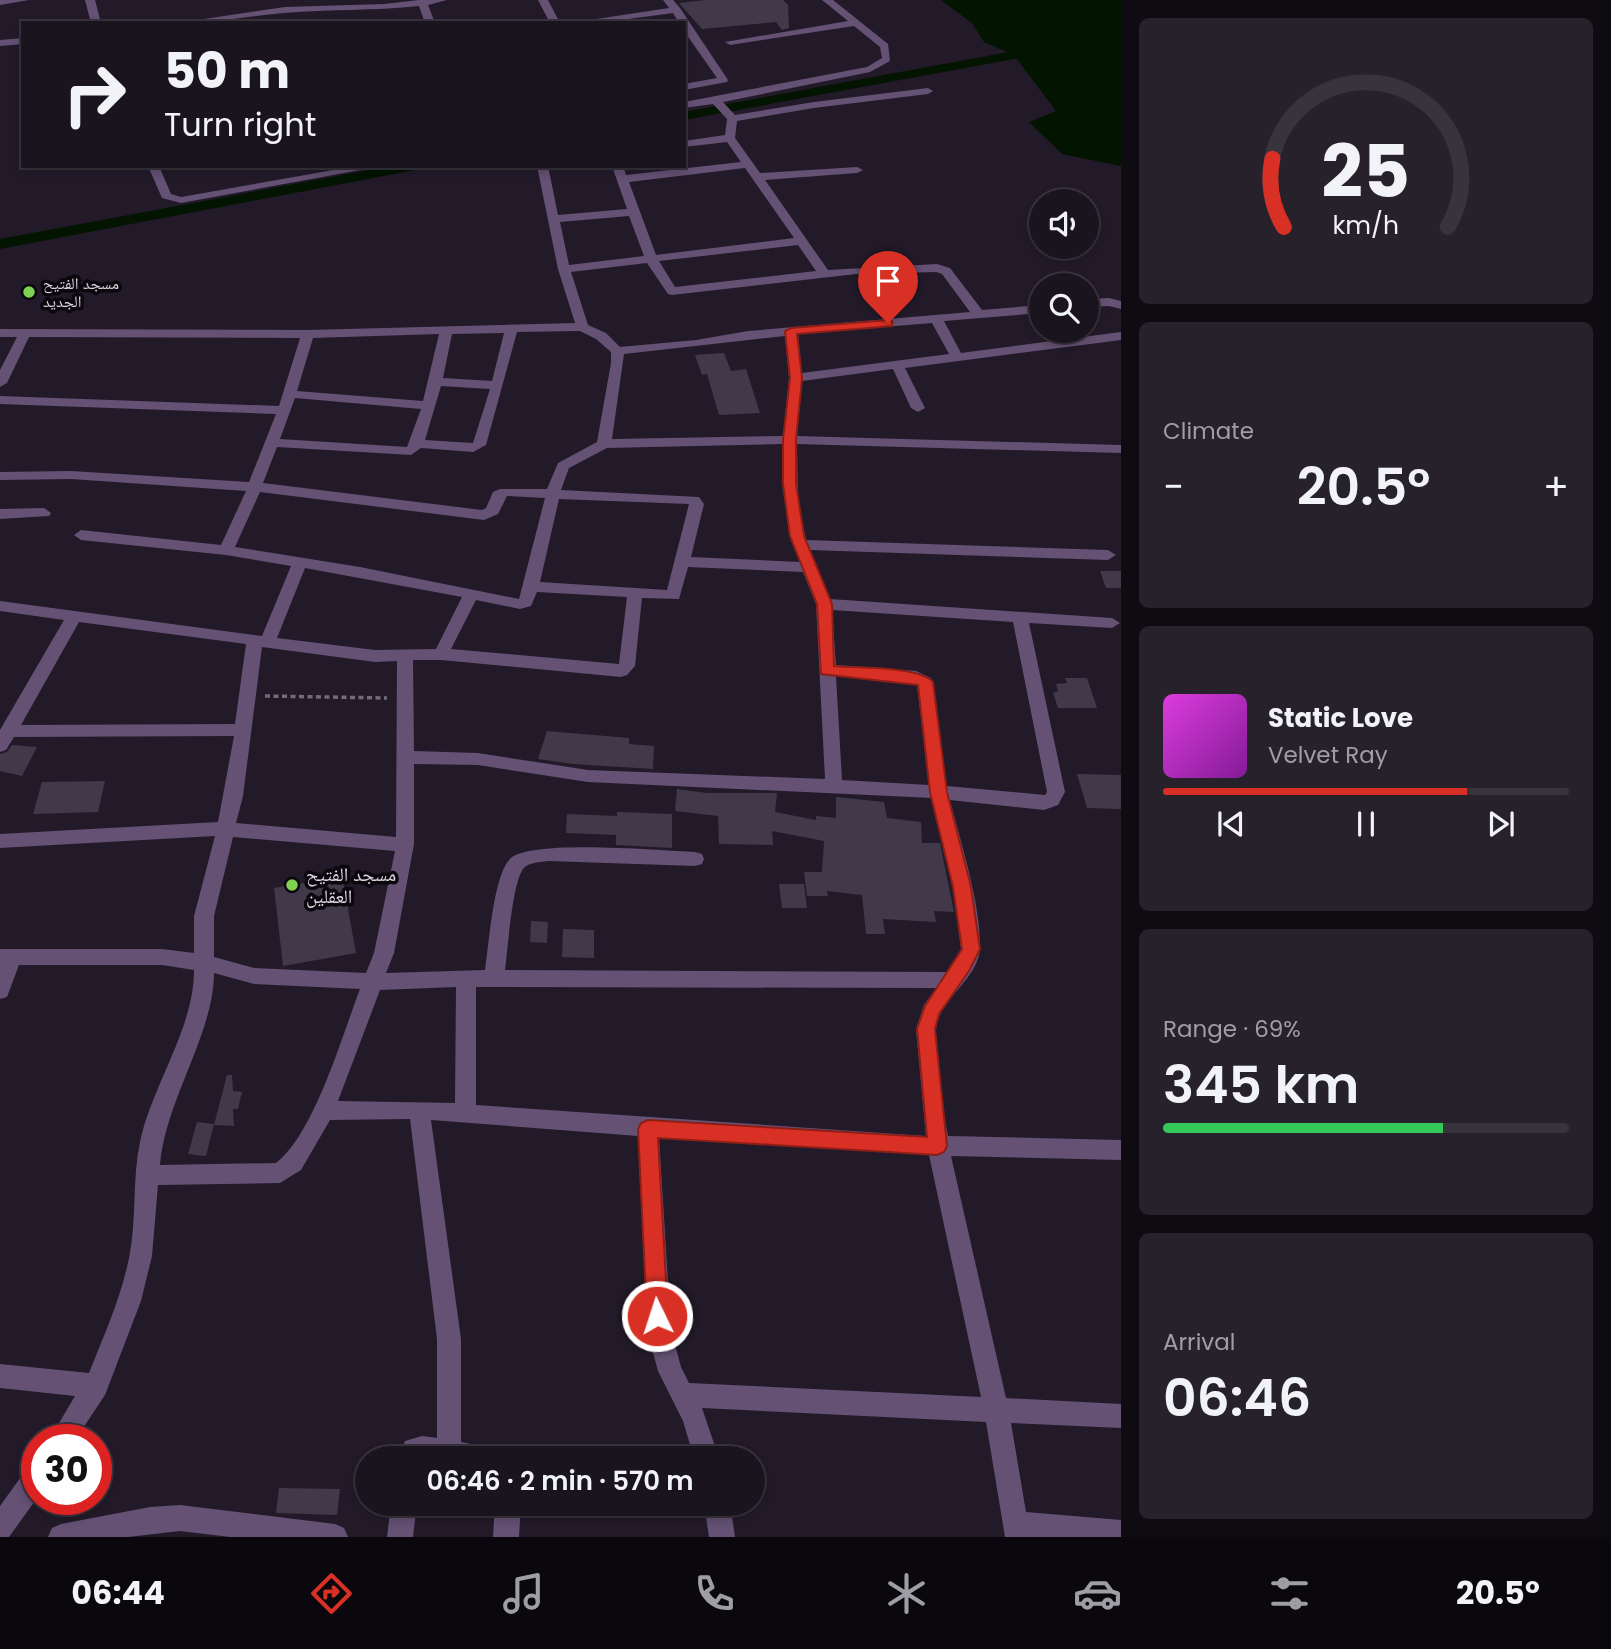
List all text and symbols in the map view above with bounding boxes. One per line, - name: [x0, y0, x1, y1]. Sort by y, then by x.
- text: 50 m: [164, 37, 290, 105]
- icon: right: [49, 49, 140, 140]
- text: Turn right: [164, 102, 316, 147]
- text: 25: [1322, 121, 1410, 222]
- map controls: [1029, 189, 1099, 343]
- button: sound: [1029, 189, 1099, 259]
- text: km/h: [1333, 208, 1399, 243]
- pin: [858, 251, 918, 323]
- icon: arrive: [869, 262, 907, 300]
- place label: مسجد الفتيح الجديد: [43, 272, 119, 313]
- button: search: [1029, 273, 1099, 343]
- marker: مسجد الفتيح الجديد: [21, 284, 37, 300]
- text: Climate: [1163, 415, 1254, 447]
- text: 20.5°: [1297, 450, 1430, 523]
- text: −: [1163, 460, 1184, 513]
- text: +: [1543, 460, 1569, 513]
- text: Static Love: [1268, 700, 1413, 736]
- text: Velvet Ray: [1268, 739, 1388, 771]
- icon: previous: [1212, 805, 1250, 843]
- icon: pause: [1347, 805, 1385, 843]
- icon: next: [1482, 805, 1520, 843]
- place label: مسجد الفتيح العقلين: [306, 861, 396, 910]
- marker: مسجد الفتيح العقلين: [284, 877, 300, 893]
- text: Range · 69%: [1163, 1013, 1301, 1045]
- text: 345 km: [1163, 1048, 1359, 1121]
- position arrow: [620, 1279, 694, 1353]
- text: Arrival: [1163, 1326, 1235, 1358]
- text: 06:46: [1163, 1361, 1311, 1434]
- speed limit sign: 30: [21, 1424, 112, 1515]
- text: 06:46 · 2 min · 570 m: [427, 1463, 693, 1499]
- icon: directions: [307, 1569, 356, 1618]
- icon: music: [499, 1569, 548, 1618]
- icon: phone: [690, 1569, 739, 1618]
- icon: climate: [882, 1569, 931, 1618]
- icon: car: [1073, 1569, 1122, 1618]
- icon: filters: [1265, 1569, 1314, 1618]
- text: 06:44: [71, 1570, 165, 1615]
- text: 20.5°: [1456, 1570, 1540, 1615]

